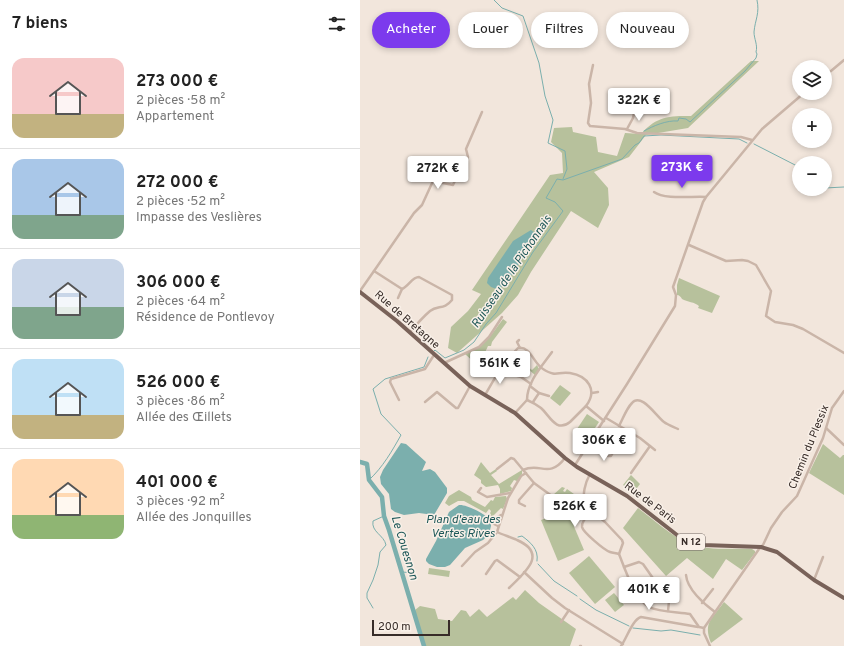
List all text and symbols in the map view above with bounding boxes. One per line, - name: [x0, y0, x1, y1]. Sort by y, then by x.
- chip: Acheter: [372, 12, 450, 48]
- chip: Louer: [458, 12, 523, 48]
- chip: Filtres: [531, 12, 598, 48]
- chip: Nouveau: [606, 12, 689, 48]
- text: 7 biens: [12, 13, 68, 35]
- icon: filters: [326, 13, 348, 35]
- map controls: [792, 60, 832, 196]
- button: layers: [792, 60, 832, 100]
- text: 273 000 €: [136, 71, 218, 93]
- icon: home: [44, 74, 92, 122]
- pin: 322K €: [606, 88, 672, 122]
- text: 2 pièces · 58 m²: [136, 93, 225, 109]
- text: 322K €: [617, 93, 661, 109]
- button: +: [792, 108, 832, 148]
- text: Appartement: [136, 109, 214, 125]
- pin: 273K €: [649, 155, 715, 189]
- pin: 272K €: [405, 156, 471, 190]
- button: −: [792, 156, 832, 196]
- text: 273K €: [660, 160, 704, 176]
- text: 272K €: [416, 161, 460, 177]
- text: 272 000 €: [136, 172, 218, 194]
- icon: home: [44, 175, 92, 223]
- text: 2 pièces · 52 m²: [136, 194, 225, 210]
- text: Impasse des Veslières: [136, 210, 262, 226]
- water label: Ruisseau de la Pichonnais: [468, 212, 556, 332]
- text: 306 000 €: [136, 272, 221, 294]
- icon: home: [44, 275, 92, 323]
- street label: Rue de Bretagne: [371, 288, 443, 352]
- text: 2 pièces · 64 m²: [136, 294, 225, 310]
- text: Résidence de Pontlevoy: [136, 310, 275, 326]
- pin: 561K €: [467, 351, 533, 385]
- text: 561K €: [479, 356, 521, 372]
- text: 526 000 €: [136, 372, 220, 394]
- icon: home: [44, 375, 92, 423]
- text: 3 pièces · 86 m²: [136, 394, 225, 410]
- street label: Chemin du Plessix: [786, 402, 832, 491]
- text: Allée des Œillets: [136, 410, 232, 426]
- pin: 306K €: [571, 428, 637, 462]
- text: 306K €: [582, 433, 626, 449]
- text: 401 000 €: [136, 472, 218, 494]
- icon: home: [44, 475, 92, 523]
- street label: Rue de Paris: [621, 479, 679, 527]
- text: 3 pièces · 92 m²: [136, 494, 225, 510]
- pin: 526K €: [542, 494, 608, 528]
- text: 526K €: [553, 499, 597, 515]
- text: Allée des Jonquilles: [136, 510, 252, 526]
- water label: Plan d'eau des Vertes Rives: [426, 512, 501, 542]
- water label: Le Couesnon: [387, 514, 421, 583]
- road number: N 12: [677, 534, 705, 550]
- pin: 401K €: [616, 577, 682, 611]
- text: 401K €: [628, 582, 670, 598]
- scale bar: [372, 618, 450, 637]
- text: 200 m: [378, 620, 411, 634]

